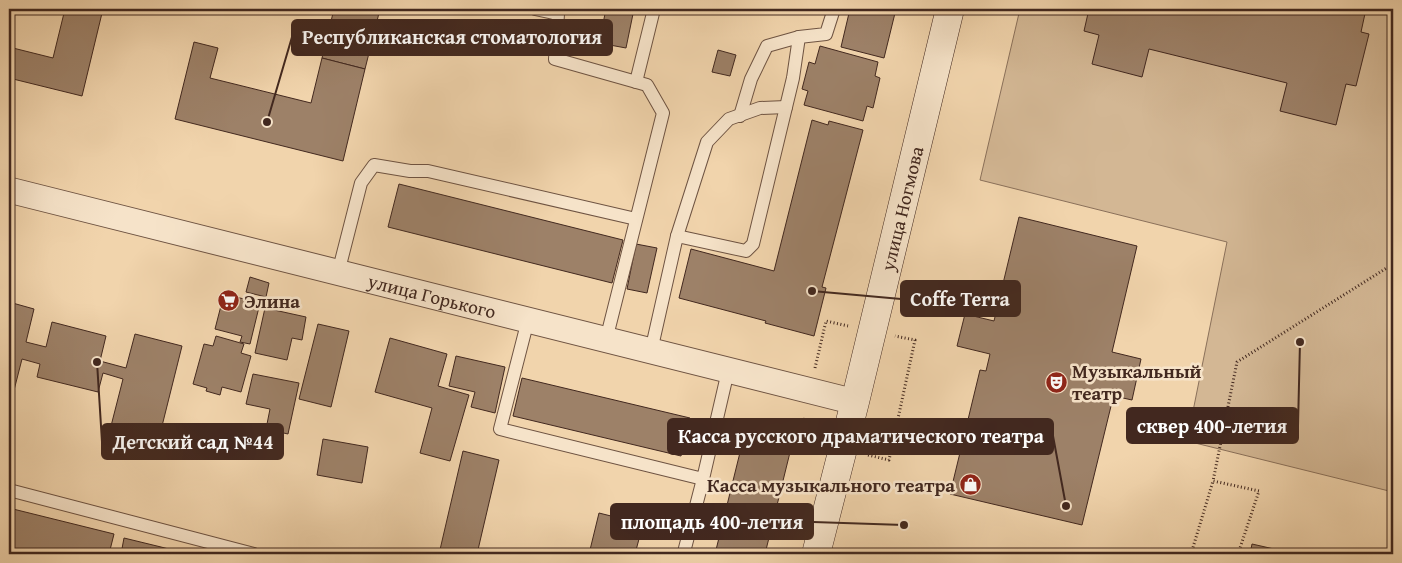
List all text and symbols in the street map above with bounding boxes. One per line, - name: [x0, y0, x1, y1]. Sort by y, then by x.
- callout: Республиканская стоматология: [292, 20, 612, 55]
- text: Республиканская стоматология: [302, 22, 602, 51]
- street label: улица Ногмова: [873, 143, 930, 275]
- street label: улица Горького: [364, 266, 499, 325]
- callout: Coffe Terra: [901, 281, 1020, 316]
- text: Coffe Terra: [910, 284, 1010, 313]
- place label: Элина: [244, 287, 300, 315]
- supermarket icon: Элина: [216, 289, 240, 313]
- place label: Музыкальный театр: [1072, 357, 1202, 407]
- theatre icon: Музыкальный театр: [1044, 370, 1068, 394]
- callout: сквер 400-летия: [1127, 408, 1298, 443]
- text: сквер 400-летия: [1137, 411, 1288, 440]
- callout: Касса русского драматического театра: [668, 419, 1053, 454]
- text: Касса русского драматического театра: [678, 421, 1045, 450]
- callout: Детский сад №44: [102, 424, 283, 459]
- text: Детский сад №44: [111, 427, 274, 456]
- place label: Касса музыкального театра: [707, 471, 955, 499]
- shop icon: Касса музыкального театра: [959, 473, 983, 497]
- callout: площадь 400-летия: [611, 504, 813, 539]
- text: площадь 400-летия: [621, 507, 803, 536]

